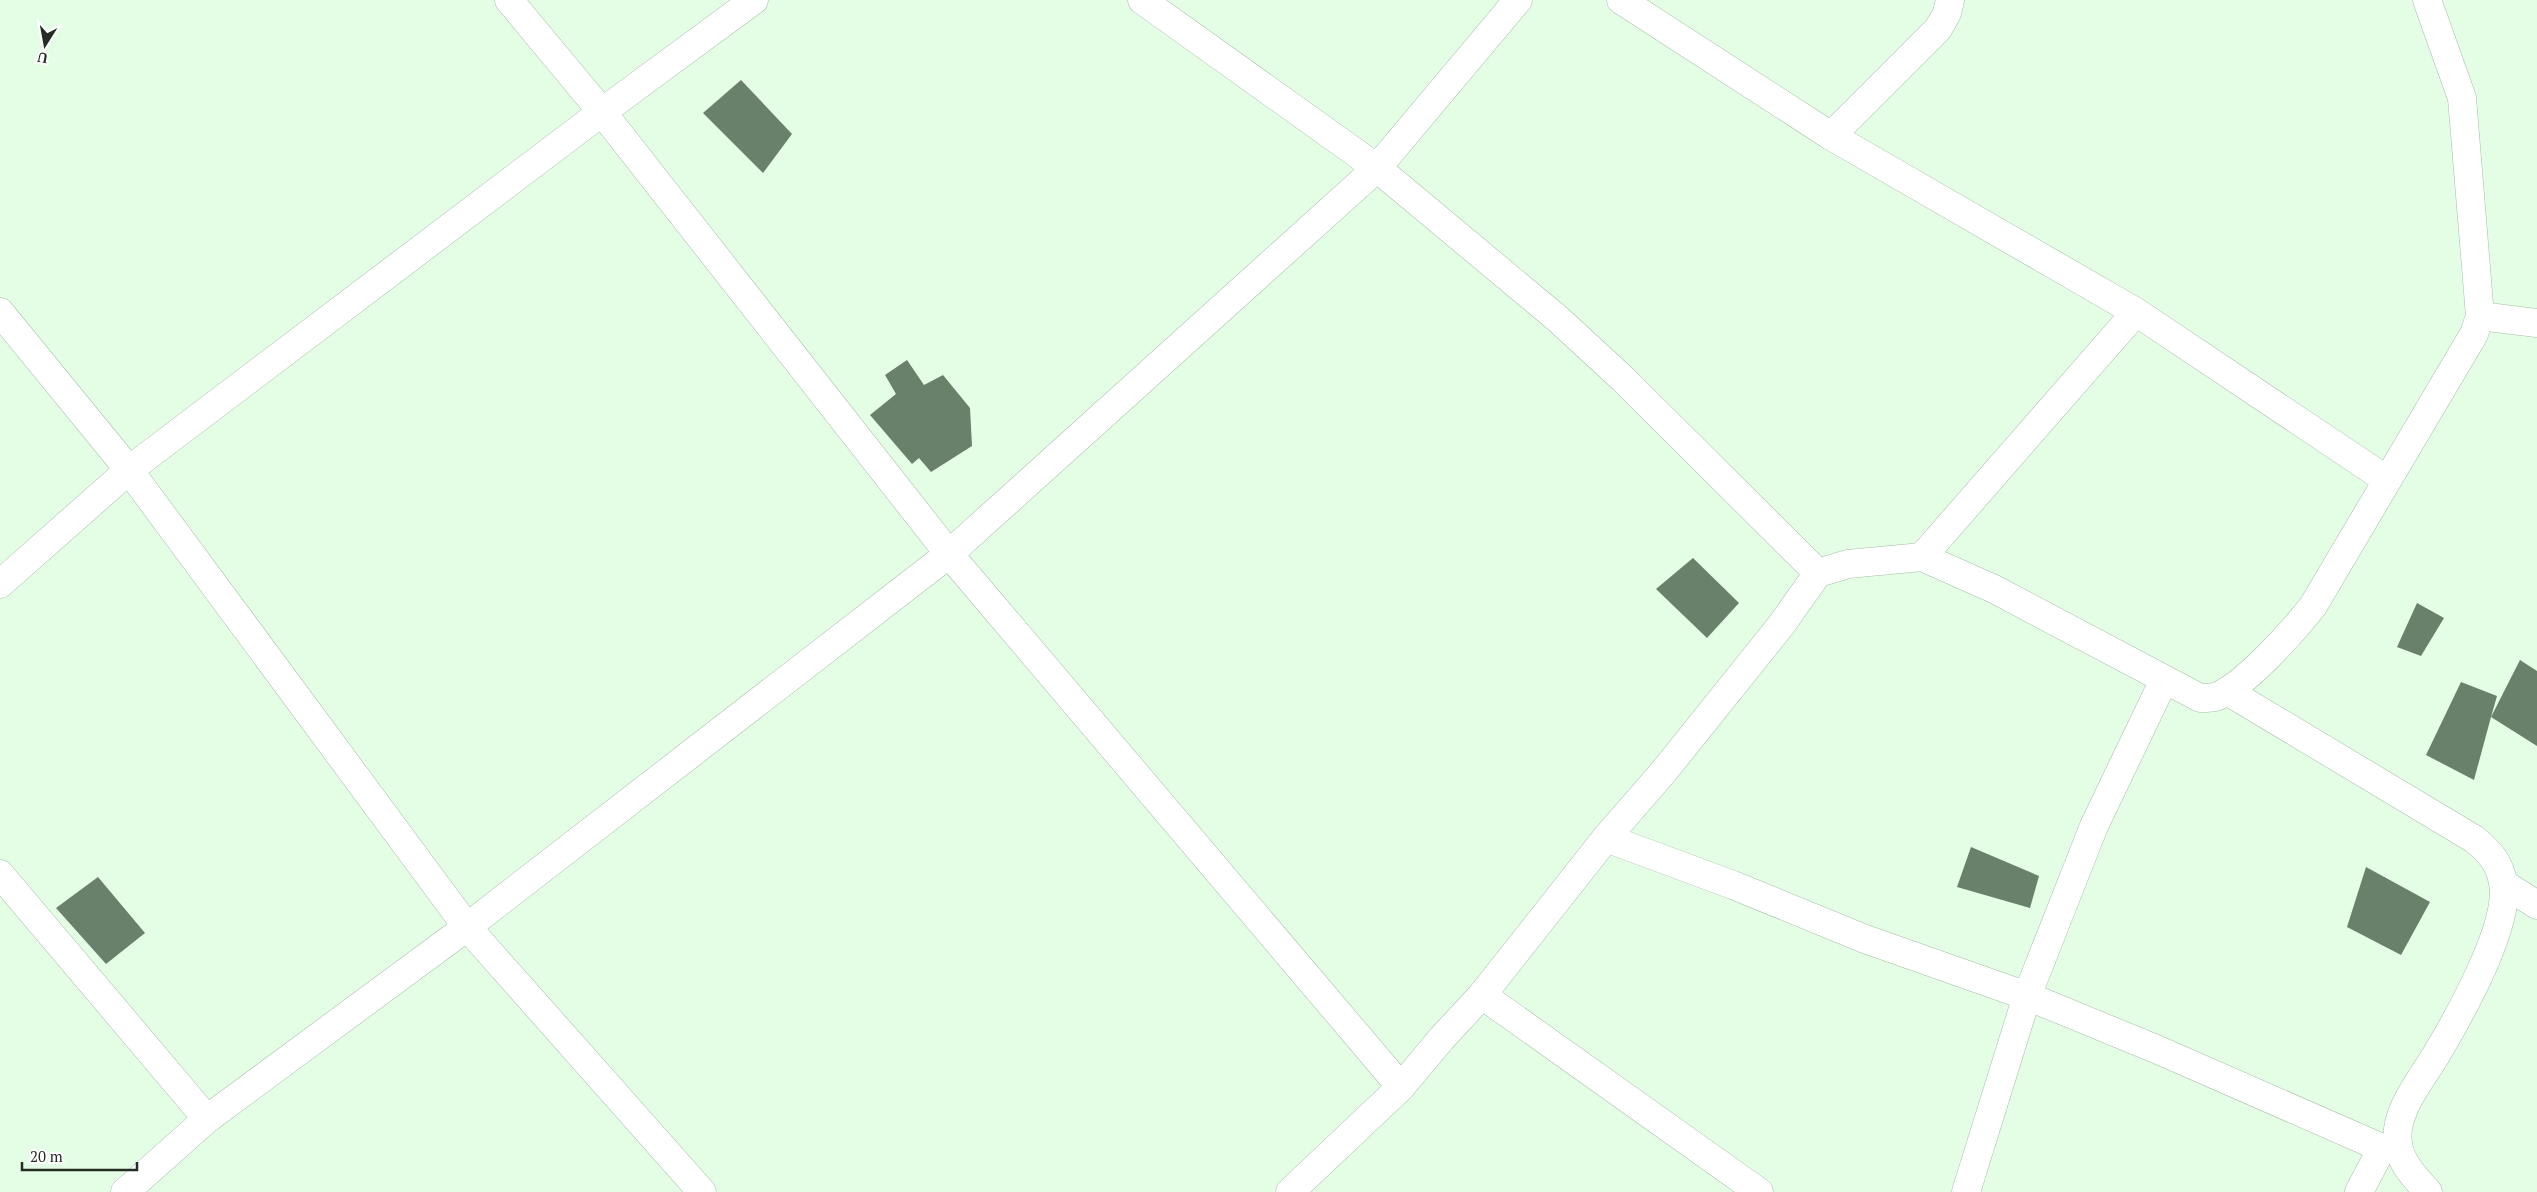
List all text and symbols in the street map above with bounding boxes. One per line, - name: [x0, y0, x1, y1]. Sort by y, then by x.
- north arrow: [20, 20, 70, 70]
- text: U: [36, 48, 49, 69]
- scale bar: [22, 1140, 138, 1172]
- text: 20 m: [30, 1146, 63, 1166]

